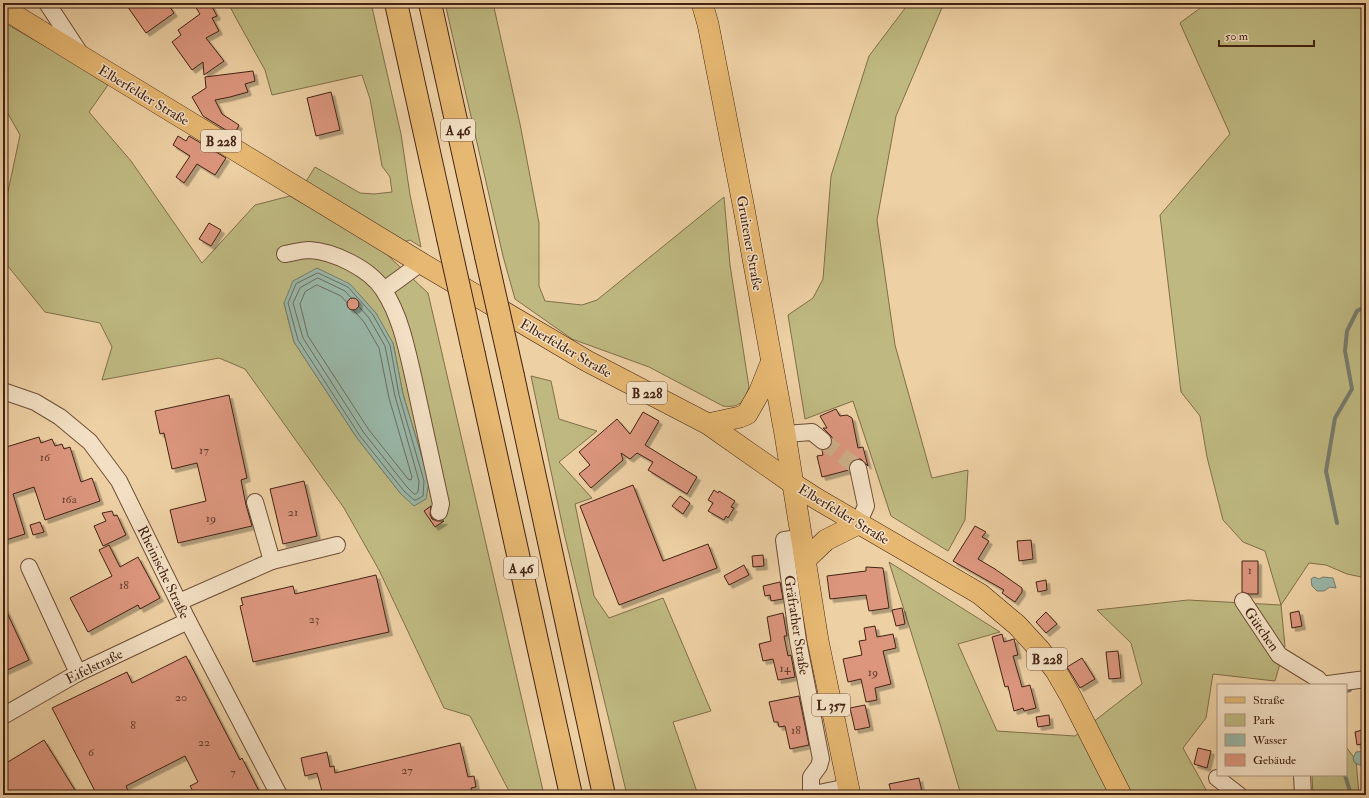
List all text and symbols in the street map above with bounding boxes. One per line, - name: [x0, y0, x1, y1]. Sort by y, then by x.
- scale bar: [1219, 22, 1314, 48]
- text: 50 m: [1225, 29, 1249, 44]
- street label: Elberfelder Straße: [95, 62, 192, 129]
- road number: A 46: [441, 119, 475, 141]
- road number: B 228: [201, 130, 241, 152]
- street label: Gruitener Straße: [733, 194, 766, 292]
- street label: Elberfelder Straße: [517, 315, 615, 382]
- road number: B 228: [627, 382, 667, 404]
- house number: 17: [199, 443, 209, 458]
- house number: 16: [40, 450, 51, 465]
- street label: Elberfelder Straße: [795, 481, 892, 548]
- house number: 16a: [61, 492, 78, 507]
- house number: 21: [288, 505, 298, 520]
- house number: 19: [206, 511, 216, 526]
- street label: Rheinische Straße: [134, 523, 193, 622]
- road number: A 46: [504, 557, 538, 579]
- house number: 1: [1248, 563, 1252, 578]
- street label: Gräfrather Straße: [780, 574, 813, 676]
- house number: 18: [119, 578, 129, 593]
- street label: Gütchen: [1240, 604, 1283, 654]
- house number: 23: [309, 612, 319, 627]
- street label: Eifelstraße: [63, 645, 126, 688]
- road number: B 228: [1027, 648, 1067, 670]
- house number: 14: [780, 661, 791, 676]
- house number: 19: [868, 665, 878, 680]
- legend: [1217, 684, 1347, 776]
- house number: 20: [175, 690, 187, 705]
- text: Straße: [1253, 693, 1284, 708]
- road number: L 357: [812, 694, 850, 716]
- text: Park: [1253, 713, 1275, 728]
- house number: 8: [130, 718, 136, 733]
- house number: 18: [791, 723, 801, 738]
- text: Wasser: [1252, 733, 1287, 748]
- house number: 22: [198, 735, 210, 750]
- house number: 6: [88, 745, 95, 760]
- text: Gebäude: [1253, 753, 1296, 768]
- house number: 27: [401, 763, 413, 778]
- house number: 7: [230, 765, 236, 780]

